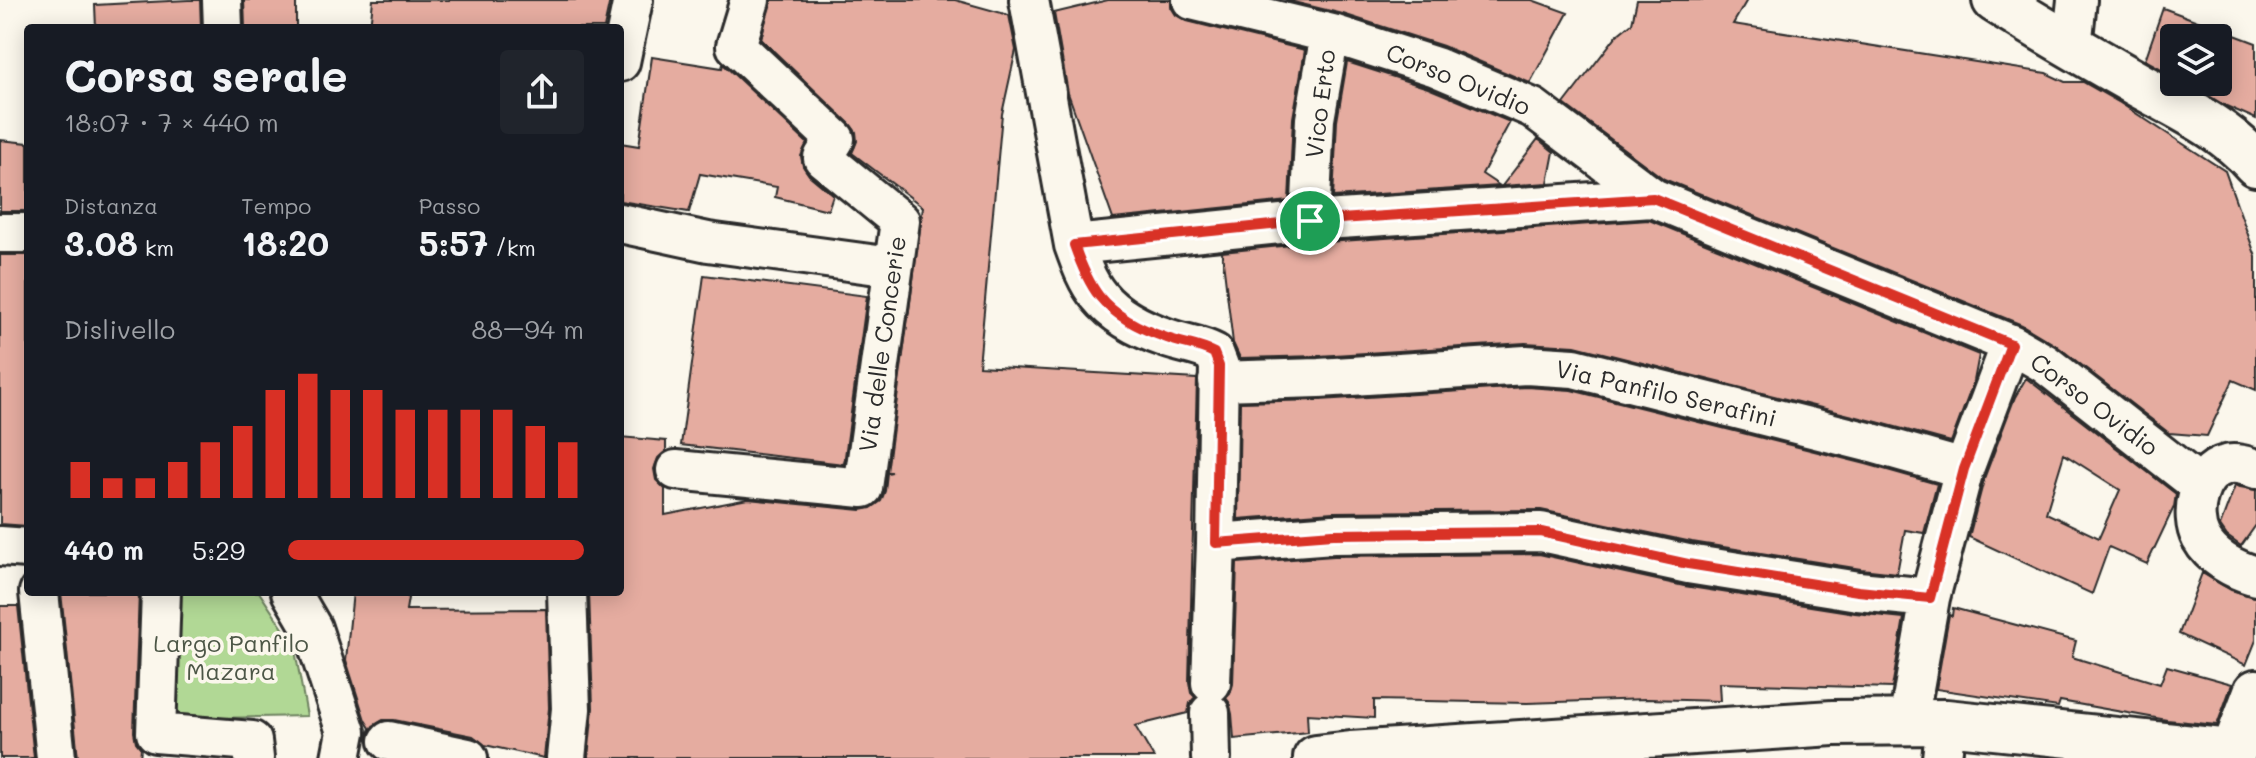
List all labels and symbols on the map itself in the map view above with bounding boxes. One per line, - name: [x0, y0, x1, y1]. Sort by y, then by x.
- street label: Corso Ovidio: [1382, 36, 1535, 122]
- street label: Vico Erto: [1297, 48, 1342, 160]
- pin: [1276, 187, 1344, 255]
- street label: Via delle Concerie: [851, 234, 912, 454]
- street label: Corso Ovidio: [2025, 345, 2165, 462]
- street label: Via Panfilo Serafini: [1553, 352, 1780, 433]
- park label: Largo Panfilo Mazara: [153, 627, 309, 686]

